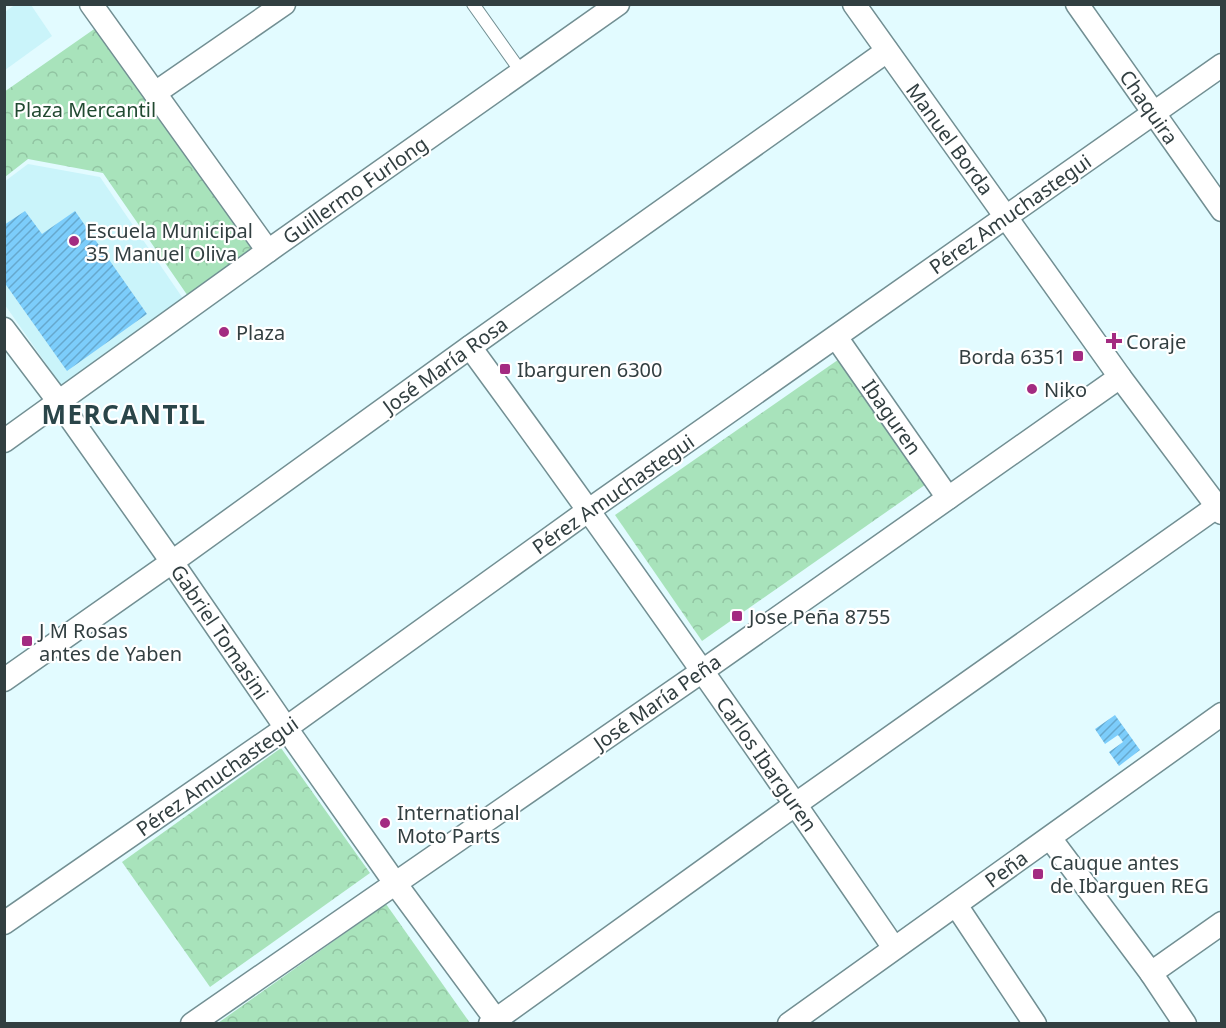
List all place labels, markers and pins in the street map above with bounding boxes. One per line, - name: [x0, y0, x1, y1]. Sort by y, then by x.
- place label: Escuela Municipal 35 Manuel Oliva: [86, 217, 253, 267]
- marker: Escuela Municipal 35 Manuel Oliva: [67, 234, 81, 248]
- place label: Plaza: [236, 319, 285, 346]
- marker: Plaza: [217, 325, 231, 339]
- place label: Coraje: [1126, 328, 1186, 355]
- marker: Coraje: [1107, 334, 1121, 348]
- place label: Borda 6351: [959, 343, 1066, 370]
- marker: Borda 6351: [1071, 349, 1085, 363]
- place label: Ibarguren 6300: [517, 356, 662, 383]
- marker: Ibarguren 6300: [498, 362, 512, 376]
- place label: Niko: [1044, 376, 1087, 403]
- marker: Niko: [1025, 382, 1039, 396]
- place label: Jose Peña 8755: [747, 603, 891, 630]
- marker: Jose Peña 8755: [730, 609, 744, 623]
- place label: J M Rosas antes de Yaben: [37, 617, 182, 667]
- marker: J M Rosas antes de Yaben: [20, 634, 34, 648]
- place label: International Moto Parts: [397, 799, 520, 849]
- marker: International Moto Parts: [378, 816, 392, 830]
- place label: Cauque antes de Ibarguen REG: [1050, 849, 1209, 899]
- marker: Cauque antes de Ibarguen REG: [1031, 867, 1045, 881]

